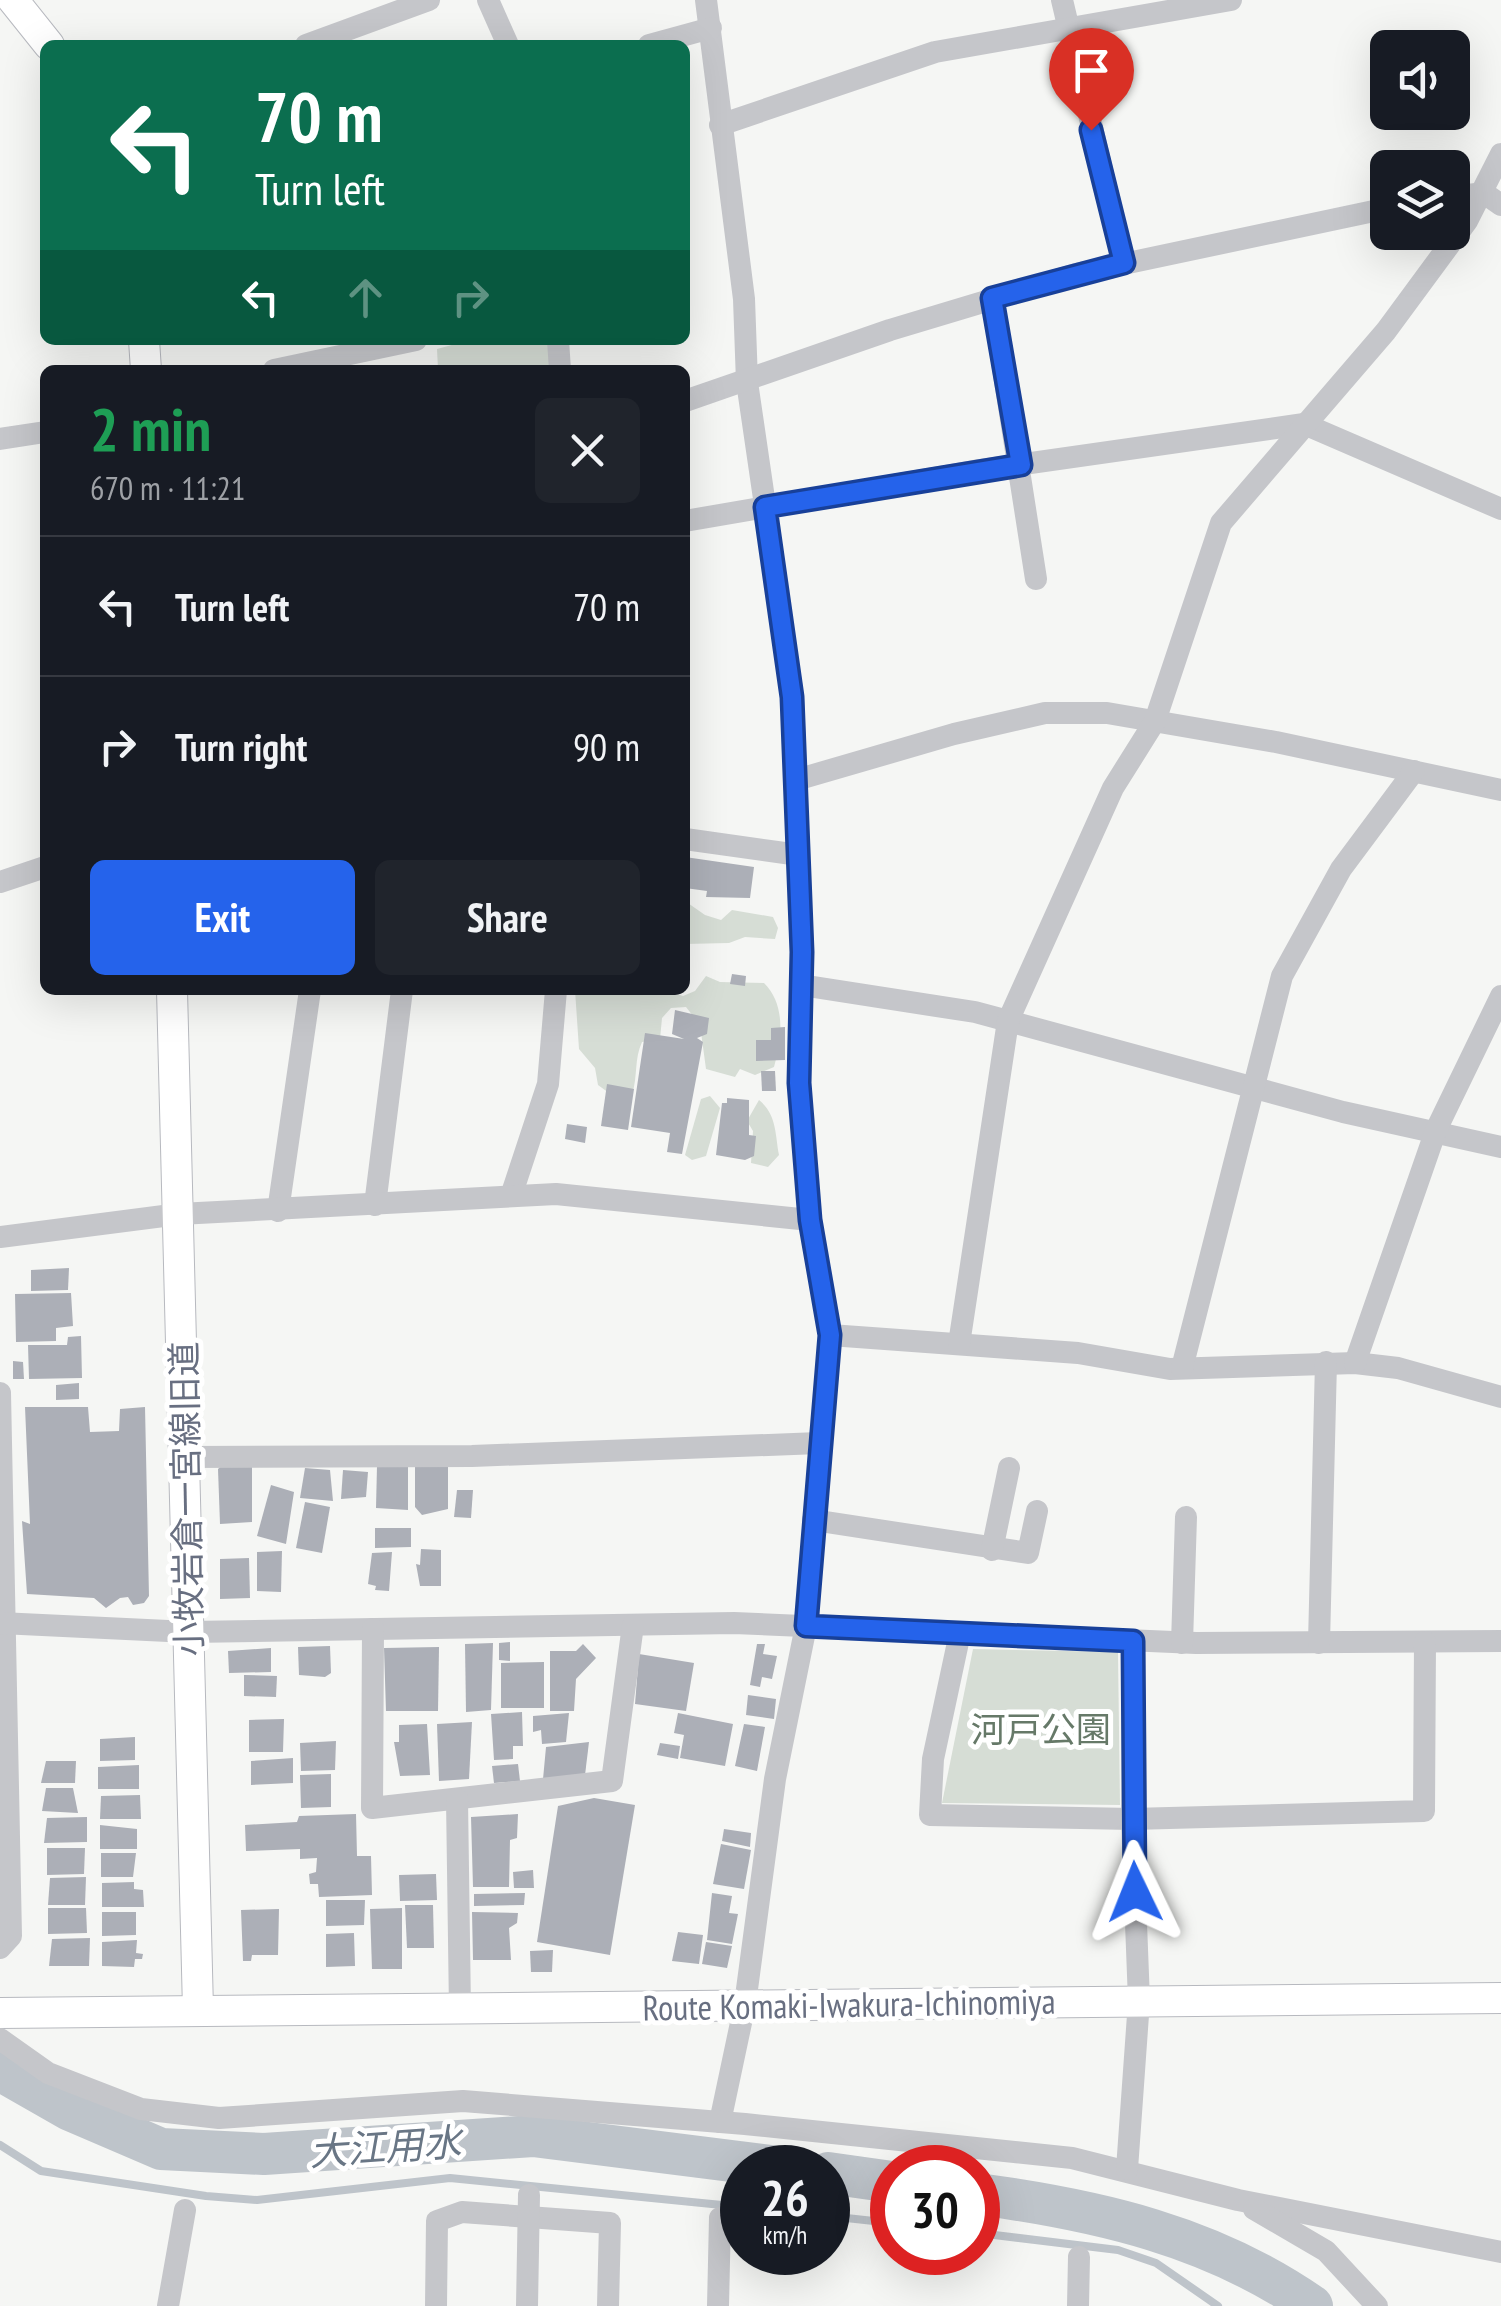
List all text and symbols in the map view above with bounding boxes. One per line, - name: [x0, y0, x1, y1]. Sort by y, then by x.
- pin: [1049, 28, 1134, 131]
- map controls: [1370, 30, 1470, 250]
- button: sound: [1370, 30, 1470, 130]
- icon: arrive: [1064, 43, 1119, 98]
- text: 70 m: [255, 71, 383, 161]
- icon: left: [90, 80, 220, 210]
- button: layers: [1370, 150, 1470, 250]
- text: Turn left: [255, 159, 385, 217]
- icon: left: [233, 270, 288, 325]
- icon: ahead: [338, 270, 393, 325]
- icon: right: [443, 270, 498, 325]
- text: 2 min: [90, 390, 211, 468]
- button: close: [535, 398, 640, 503]
- text: 670 m · 11:21: [90, 467, 245, 509]
- icon: left: [90, 579, 145, 634]
- text: Turn left: [175, 582, 289, 631]
- text: 70 m: [573, 582, 640, 631]
- icon: right: [90, 719, 145, 774]
- text: Turn right: [175, 722, 307, 771]
- text: 90 m: [573, 722, 640, 771]
- button: Exit: [90, 860, 355, 975]
- button: Share: [375, 860, 640, 975]
- street label: 小牧岩倉一宮線旧道: [160, 1341, 212, 1657]
- park label: 河戸公園: [971, 1706, 1111, 1752]
- position arrow: [1083, 1840, 1187, 1944]
- street label: Route Komaki-Iwakura-Ichinomiya: [642, 1977, 1056, 2031]
- water label: 大江用水: [307, 2116, 467, 2176]
- speed limit sign: 30: [870, 2145, 1000, 2275]
- text: 26: [761, 2165, 809, 2230]
- text: km/h: [763, 2219, 807, 2251]

